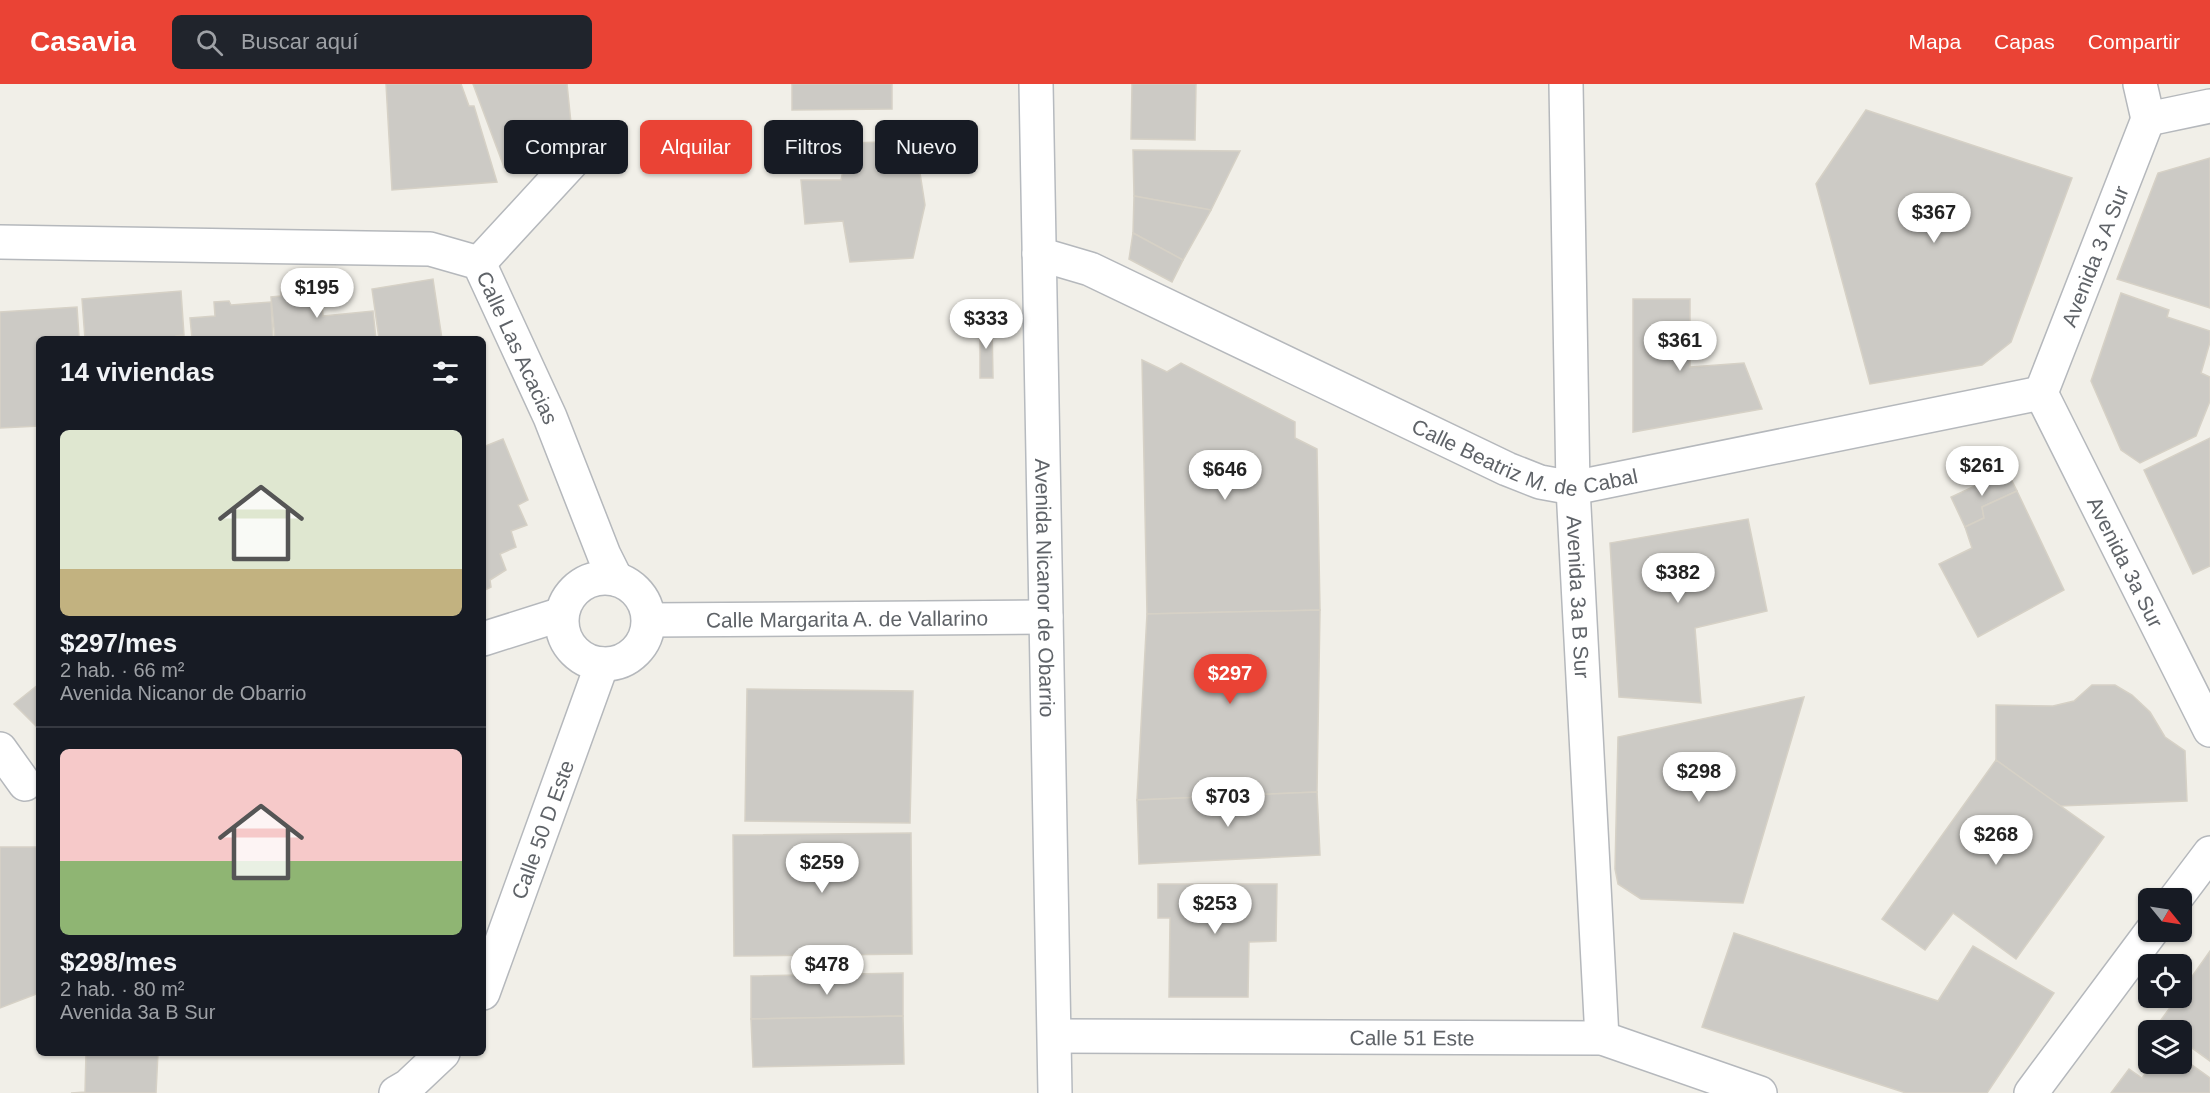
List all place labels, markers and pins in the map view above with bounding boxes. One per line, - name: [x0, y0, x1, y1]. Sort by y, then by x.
- pin: $367: [1898, 193, 1970, 244]
- pin: $195: [281, 268, 353, 319]
- pin: $333: [950, 299, 1022, 350]
- pin: $361: [1644, 321, 1716, 372]
- pin: $261: [1946, 446, 2018, 497]
- pin: $646: [1189, 450, 1261, 501]
- pin: $382: [1642, 553, 1714, 604]
- pin: $297: [1194, 654, 1266, 705]
- pin: $298: [1663, 752, 1735, 803]
- pin: $703: [1192, 777, 1264, 828]
- pin: $268: [1960, 815, 2032, 866]
- pin: $259: [786, 843, 858, 894]
- pin: $253: [1179, 884, 1251, 935]
- pin: $478: [791, 945, 863, 996]

